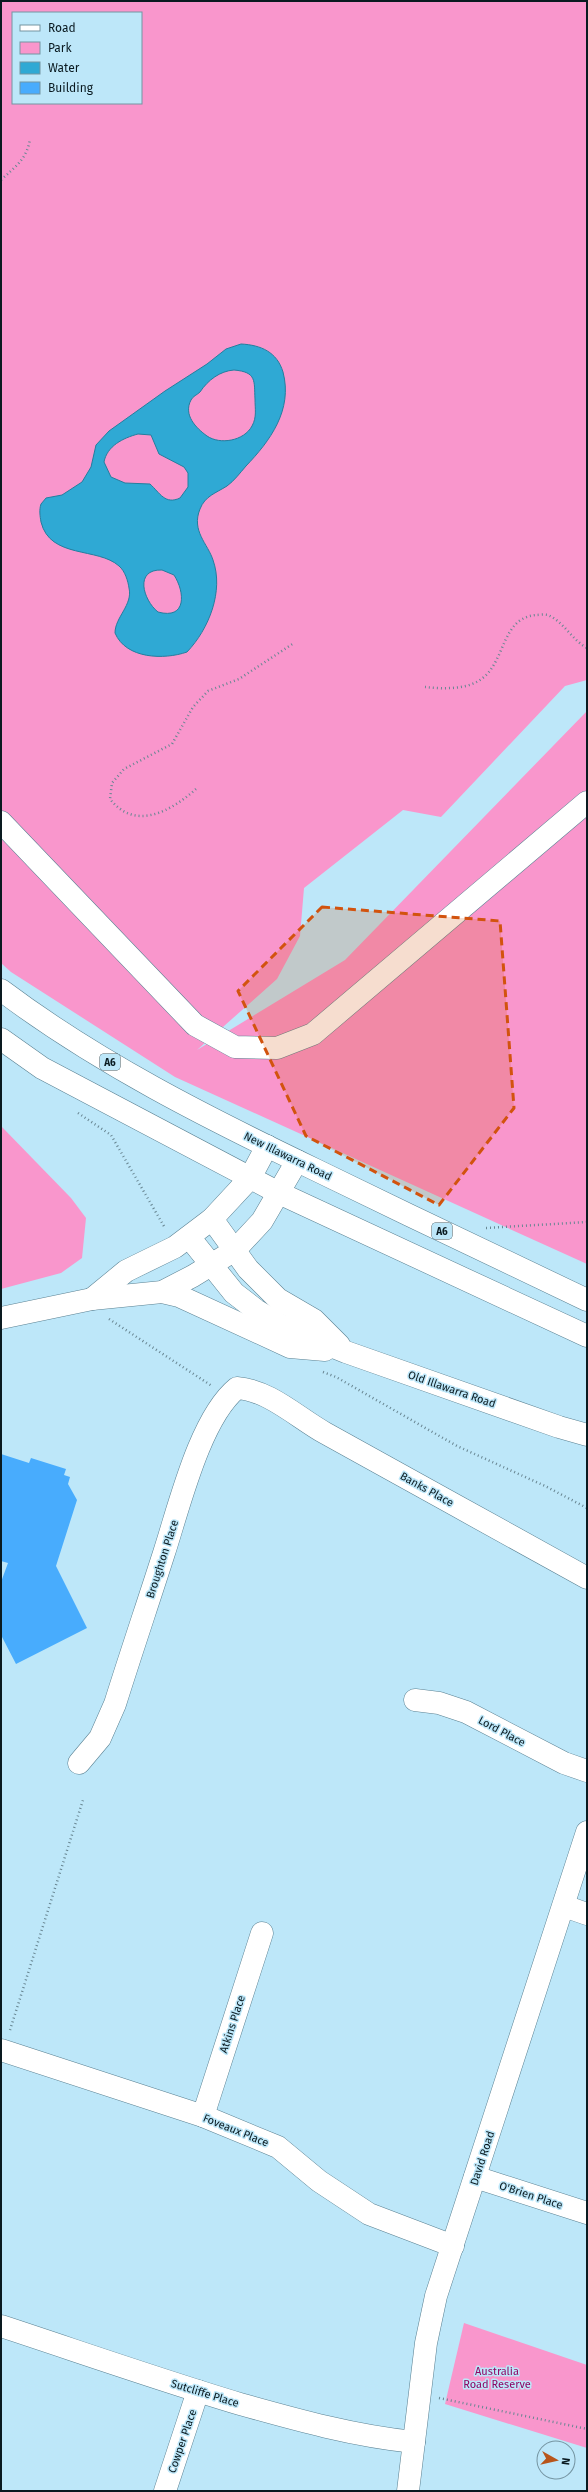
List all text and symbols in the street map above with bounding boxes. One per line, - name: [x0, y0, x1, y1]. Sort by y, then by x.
- legend: [12, 12, 142, 104]
- text: Road: [48, 21, 76, 35]
- text: Park: [48, 41, 72, 55]
- text: Water: [48, 61, 80, 75]
- text: Building: [48, 81, 94, 95]
- road number: A6: [100, 1054, 120, 1070]
- street label: New Illawarra Road: [242, 1130, 334, 1183]
- road number: A6: [432, 1223, 452, 1239]
- street label: Old Illawarra Road: [406, 1368, 497, 1411]
- street label: Banks Place: [398, 1469, 456, 1509]
- street label: Broughton Place: [144, 1518, 181, 1600]
- street label: Lord Place: [476, 1714, 528, 1749]
- street label: Atkins Place: [217, 1994, 248, 2055]
- street label: Foveaux Place: [201, 2111, 271, 2150]
- street label: David Road: [468, 2129, 497, 2187]
- street label: O'Brien Place: [498, 2179, 564, 2212]
- park label: Australia Road Reserve: [463, 2365, 531, 2391]
- street label: Sutcliffe Place: [169, 2377, 240, 2410]
- street label: Cowper Place: [166, 2408, 199, 2475]
- north arrow: [536, 2440, 576, 2480]
- text: N: [558, 2457, 572, 2466]

